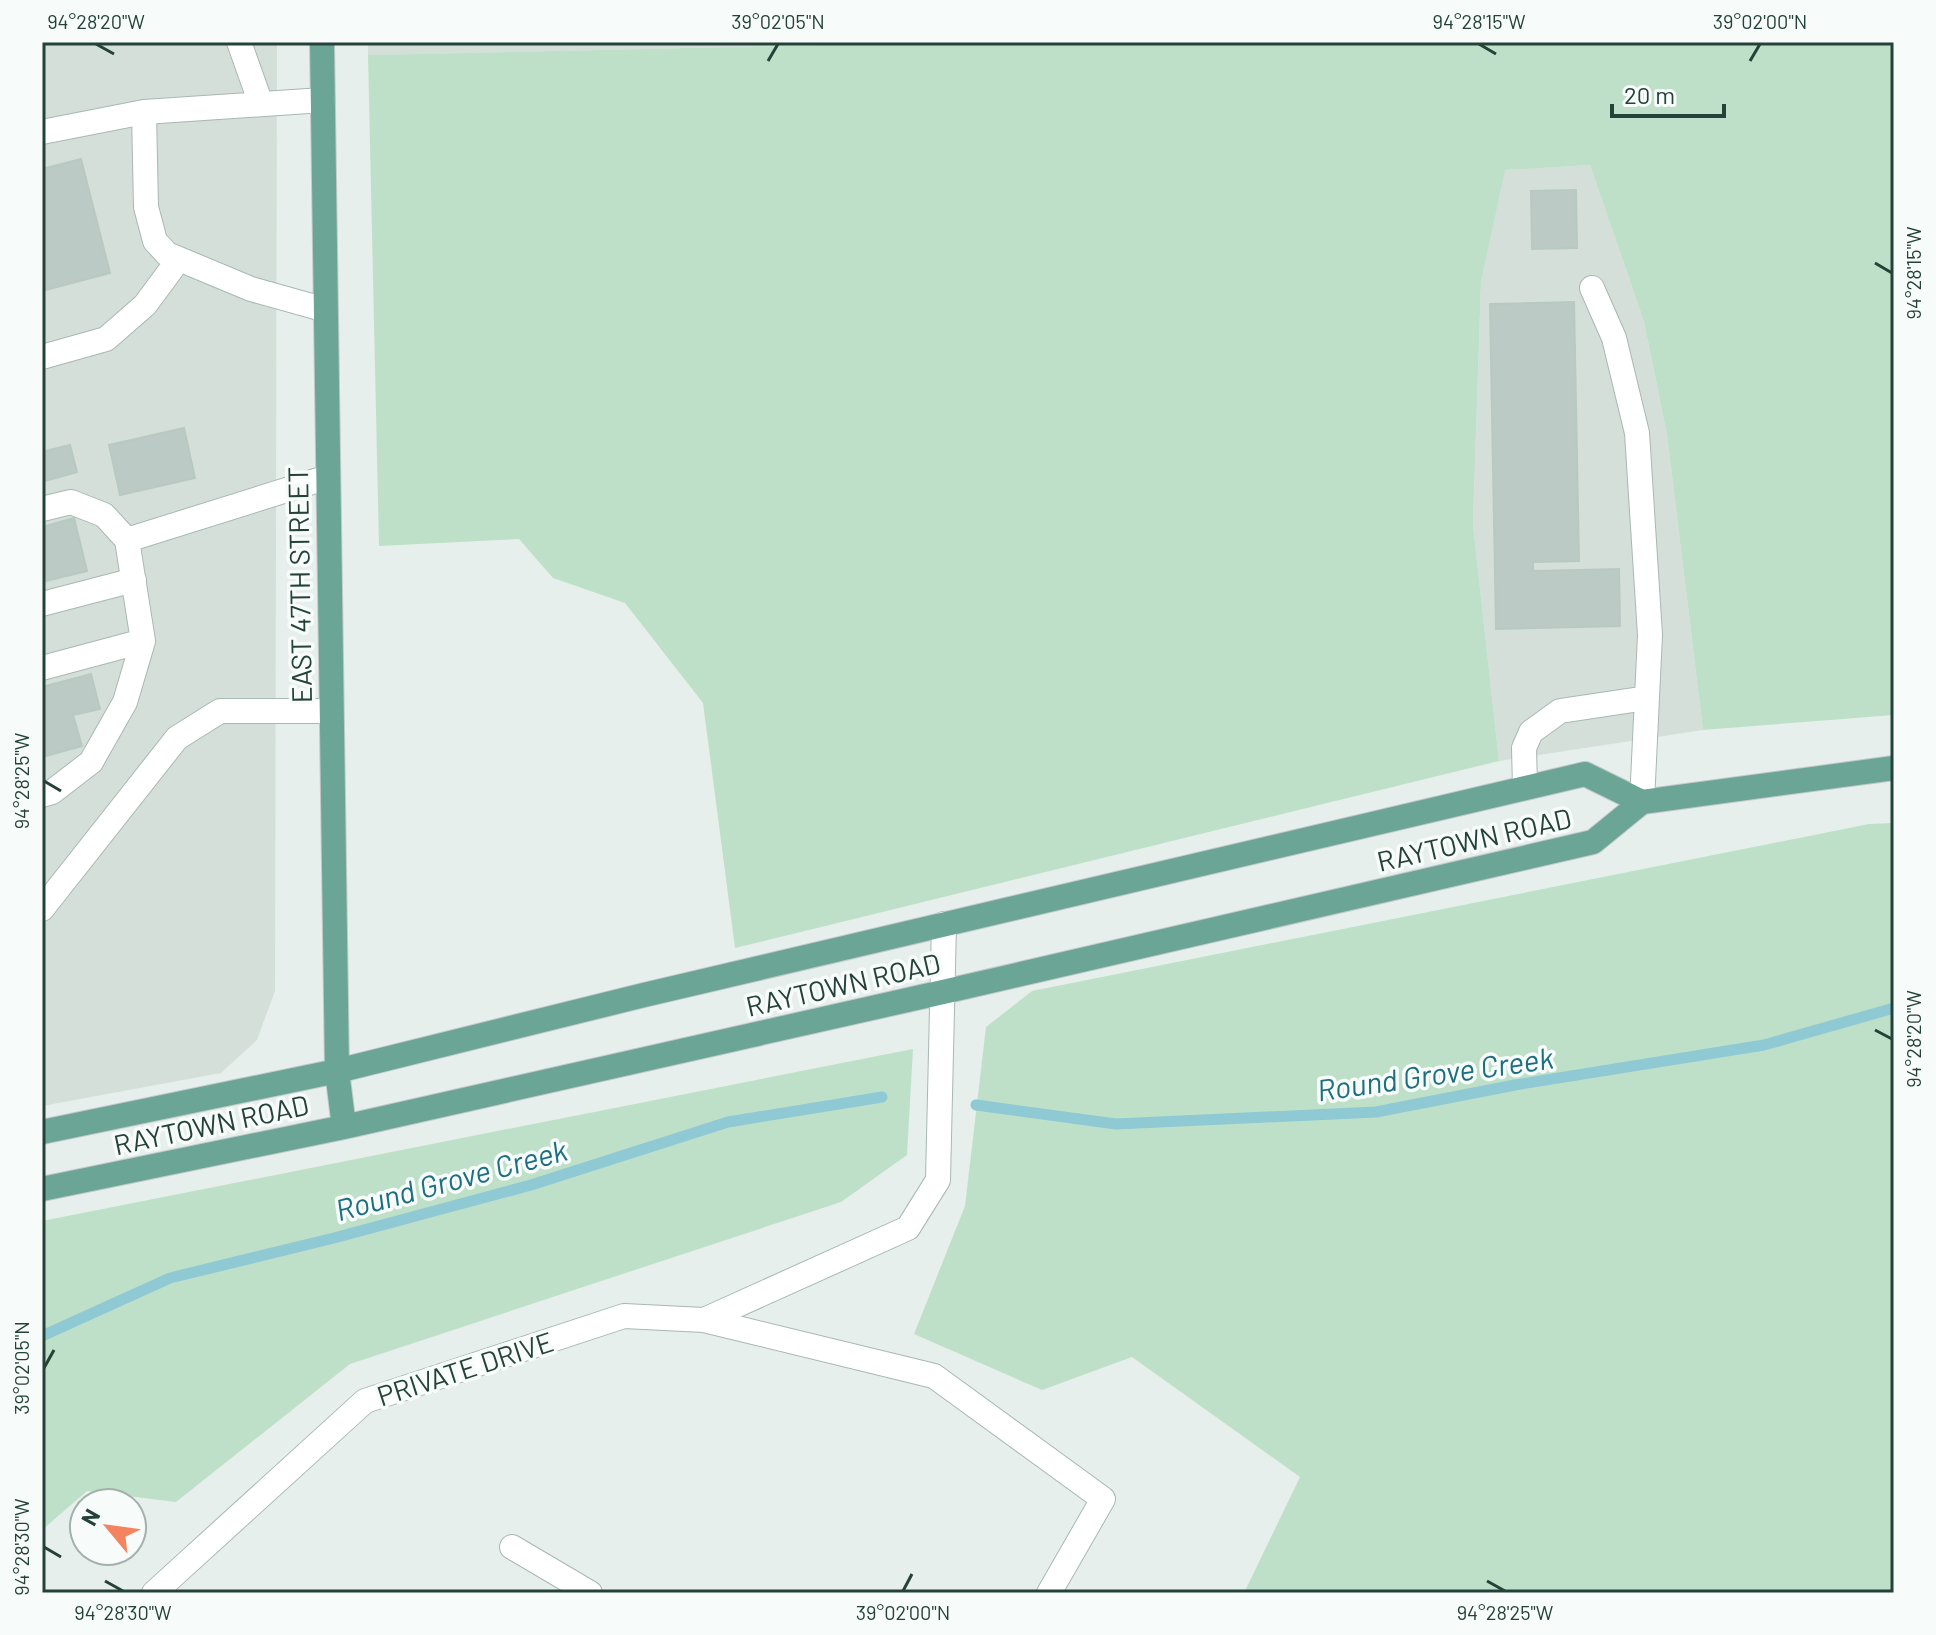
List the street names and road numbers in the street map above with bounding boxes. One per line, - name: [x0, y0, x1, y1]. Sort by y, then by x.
- street label: EAST 47TH STREET: [280, 466, 318, 704]
- street label: RAYTOWN ROAD: [1374, 800, 1574, 878]
- street label: RAYTOWN ROAD: [743, 945, 943, 1023]
- street label: RAYTOWN ROAD: [110, 1087, 312, 1161]
- street label: PRIVATE DRIVE: [373, 1324, 557, 1412]

